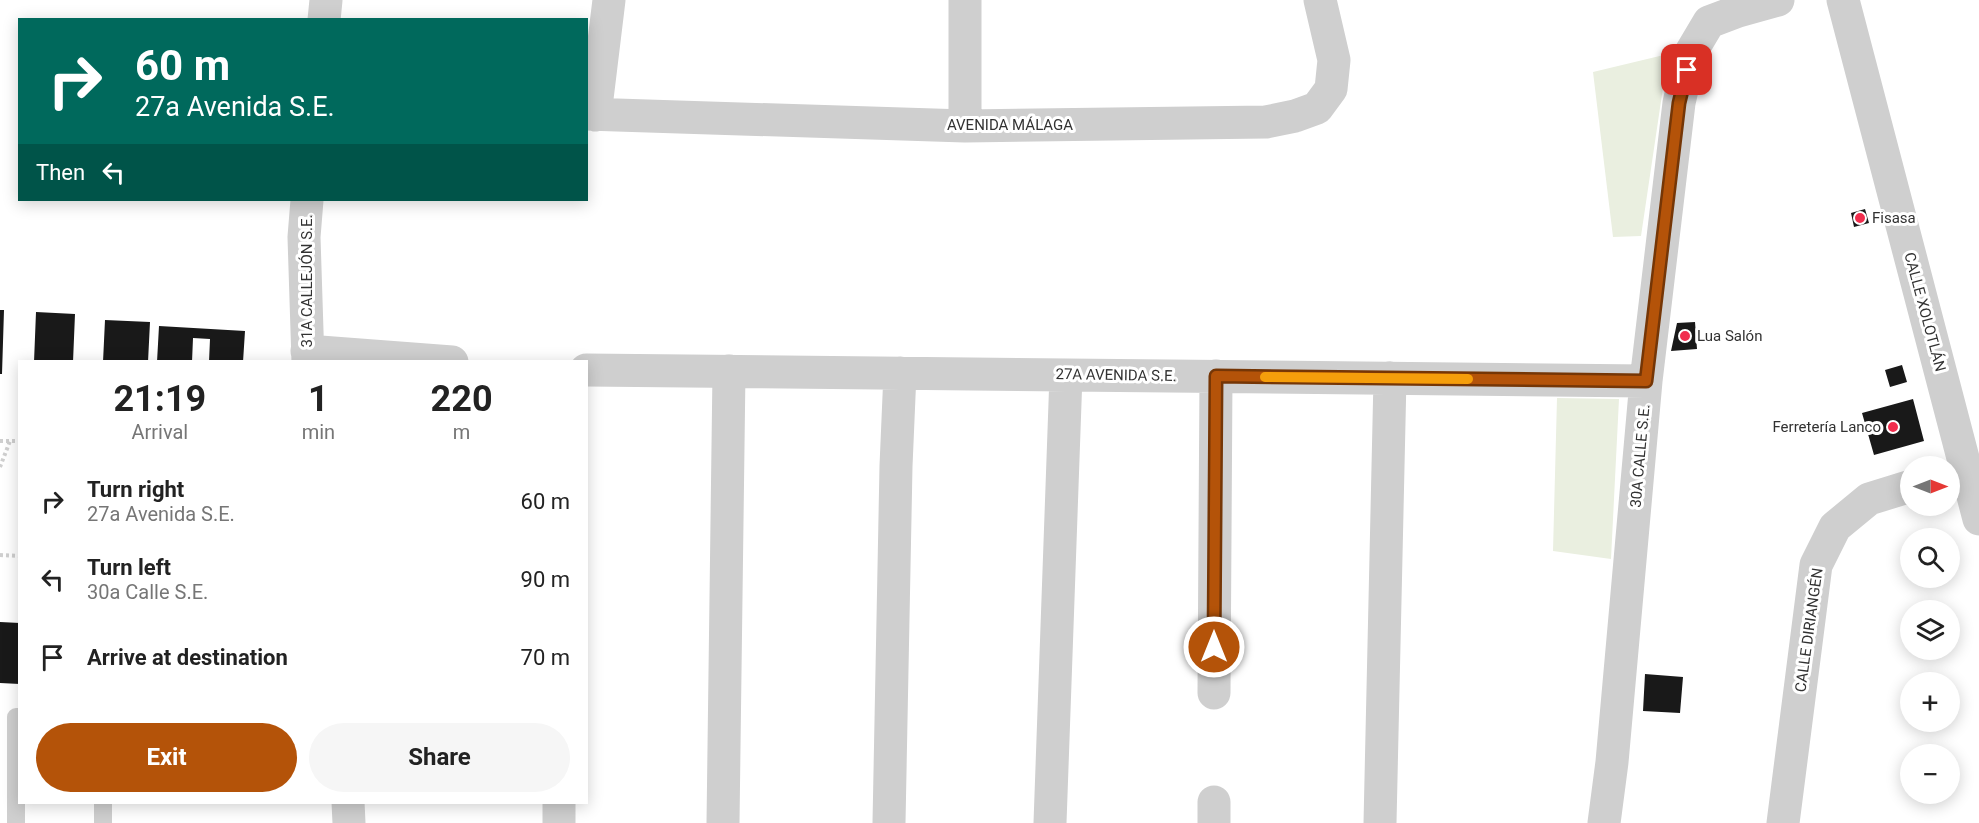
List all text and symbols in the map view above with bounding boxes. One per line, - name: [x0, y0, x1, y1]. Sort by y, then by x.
- text: 60 m: [135, 41, 230, 90]
- icon: right: [36, 42, 114, 120]
- pin: [1661, 44, 1712, 95]
- icon: arrive: [1670, 53, 1703, 86]
- text: 27a Avenida S.E.: [135, 91, 335, 123]
- street label: AVENIDA MÁLAGA: [947, 116, 1073, 134]
- icon: left: [97, 156, 130, 189]
- text: Then: [36, 160, 85, 185]
- place label: Fisasa: [1872, 209, 1916, 227]
- marker: Fisasa: [1853, 211, 1867, 225]
- street label: 31A CALLEJÓN S.E.: [298, 215, 316, 347]
- street label: CALLE XOLOTLÁN: [1900, 250, 1950, 374]
- place label: Lua Salón: [1697, 327, 1762, 345]
- marker: Lua Salón: [1678, 329, 1692, 343]
- street label: 27A AVENIDA S.E.: [1055, 365, 1177, 385]
- text: 21:19: [113, 378, 206, 420]
- text: 1: [308, 378, 329, 420]
- text: 220: [431, 378, 493, 420]
- street label: 30A CALLE S.E.: [1627, 404, 1653, 508]
- place label: Ferretería Lanco: [1772, 418, 1881, 436]
- text: Arrival: [131, 420, 188, 444]
- text: min: [302, 420, 335, 444]
- text: m: [453, 420, 470, 444]
- marker: Ferretería Lanco: [1886, 420, 1900, 434]
- north arrow: [1900, 456, 1960, 516]
- map controls: [1900, 456, 1960, 804]
- text: Turn right: [87, 477, 184, 502]
- icon: right: [36, 485, 69, 518]
- text: 60 m: [521, 489, 570, 514]
- text: 27a Avenida S.E.: [87, 502, 235, 526]
- button: search: [1900, 528, 1960, 588]
- text: Turn left: [87, 555, 171, 580]
- icon: left: [36, 563, 69, 596]
- text: 90 m: [521, 567, 570, 592]
- street label: CALLE DIRIANGÉN: [1791, 567, 1827, 693]
- text: 30a Calle S.E.: [87, 580, 208, 604]
- button: layers: [1900, 600, 1960, 660]
- position arrow: [1182, 615, 1246, 679]
- icon: arrive: [36, 641, 69, 674]
- text: Arrive at destination: [87, 645, 288, 670]
- text: 70 m: [521, 645, 570, 670]
- button: +: [1900, 672, 1960, 732]
- button: Exit: [36, 723, 297, 792]
- button: Share: [309, 723, 570, 792]
- button: −: [1900, 744, 1960, 804]

